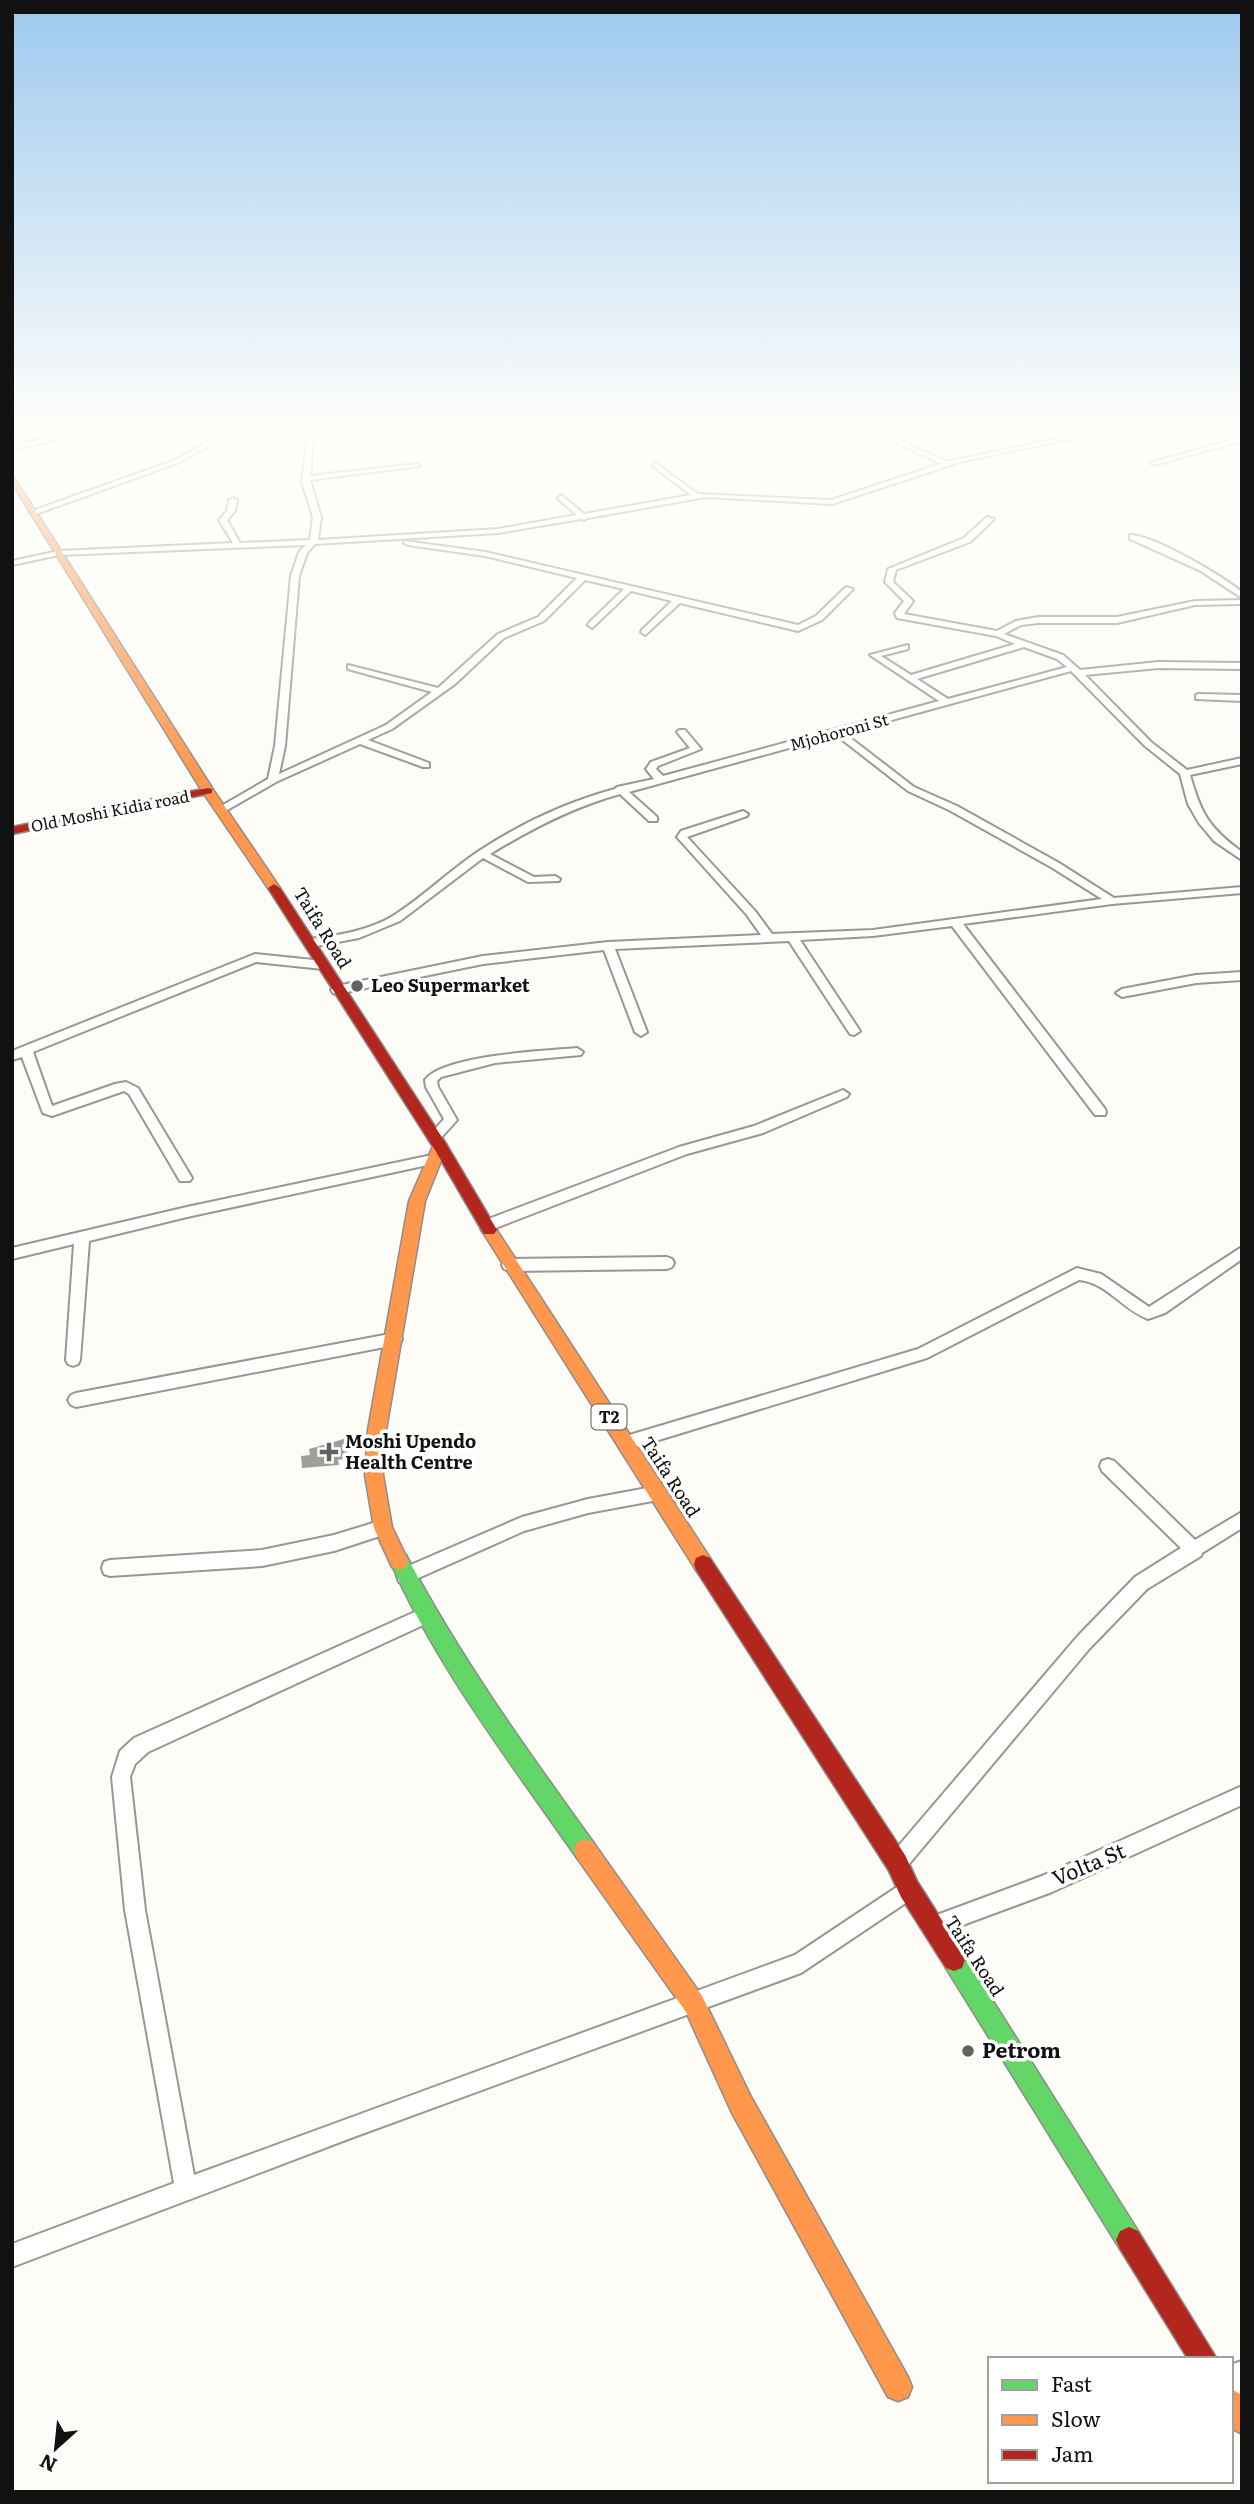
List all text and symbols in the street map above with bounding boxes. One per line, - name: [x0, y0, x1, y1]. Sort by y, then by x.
- street label: Mjohoroni St: [787, 706, 891, 756]
- street label: Old Moshi Kidia road: [29, 783, 191, 837]
- street label: Taifa Road: [288, 881, 359, 973]
- place label: Leo Supermarket: [371, 971, 530, 998]
- marker: Leo Supermarket: [349, 978, 365, 994]
- road number: T2: [592, 1404, 626, 1429]
- place label: Moshi Upendo Health Centre: [345, 1427, 476, 1475]
- street label: Taifa Road: [635, 1430, 707, 1522]
- marker: Moshi Upendo Health Centre: [319, 1442, 339, 1462]
- street label: Volta St: [1047, 1833, 1130, 1892]
- street label: Taifa Road: [939, 1909, 1011, 2001]
- place label: Petrom: [982, 2033, 1061, 2064]
- marker: Petrom: [960, 2043, 976, 2059]
- legend: [988, 2357, 1233, 2483]
- text: Fast: [1051, 2367, 1092, 2398]
- text: Slow: [1051, 2402, 1101, 2433]
- north arrow: [21, 2413, 91, 2483]
- text: Jam: [1051, 2437, 1093, 2468]
- text: N: [34, 2448, 61, 2480]

